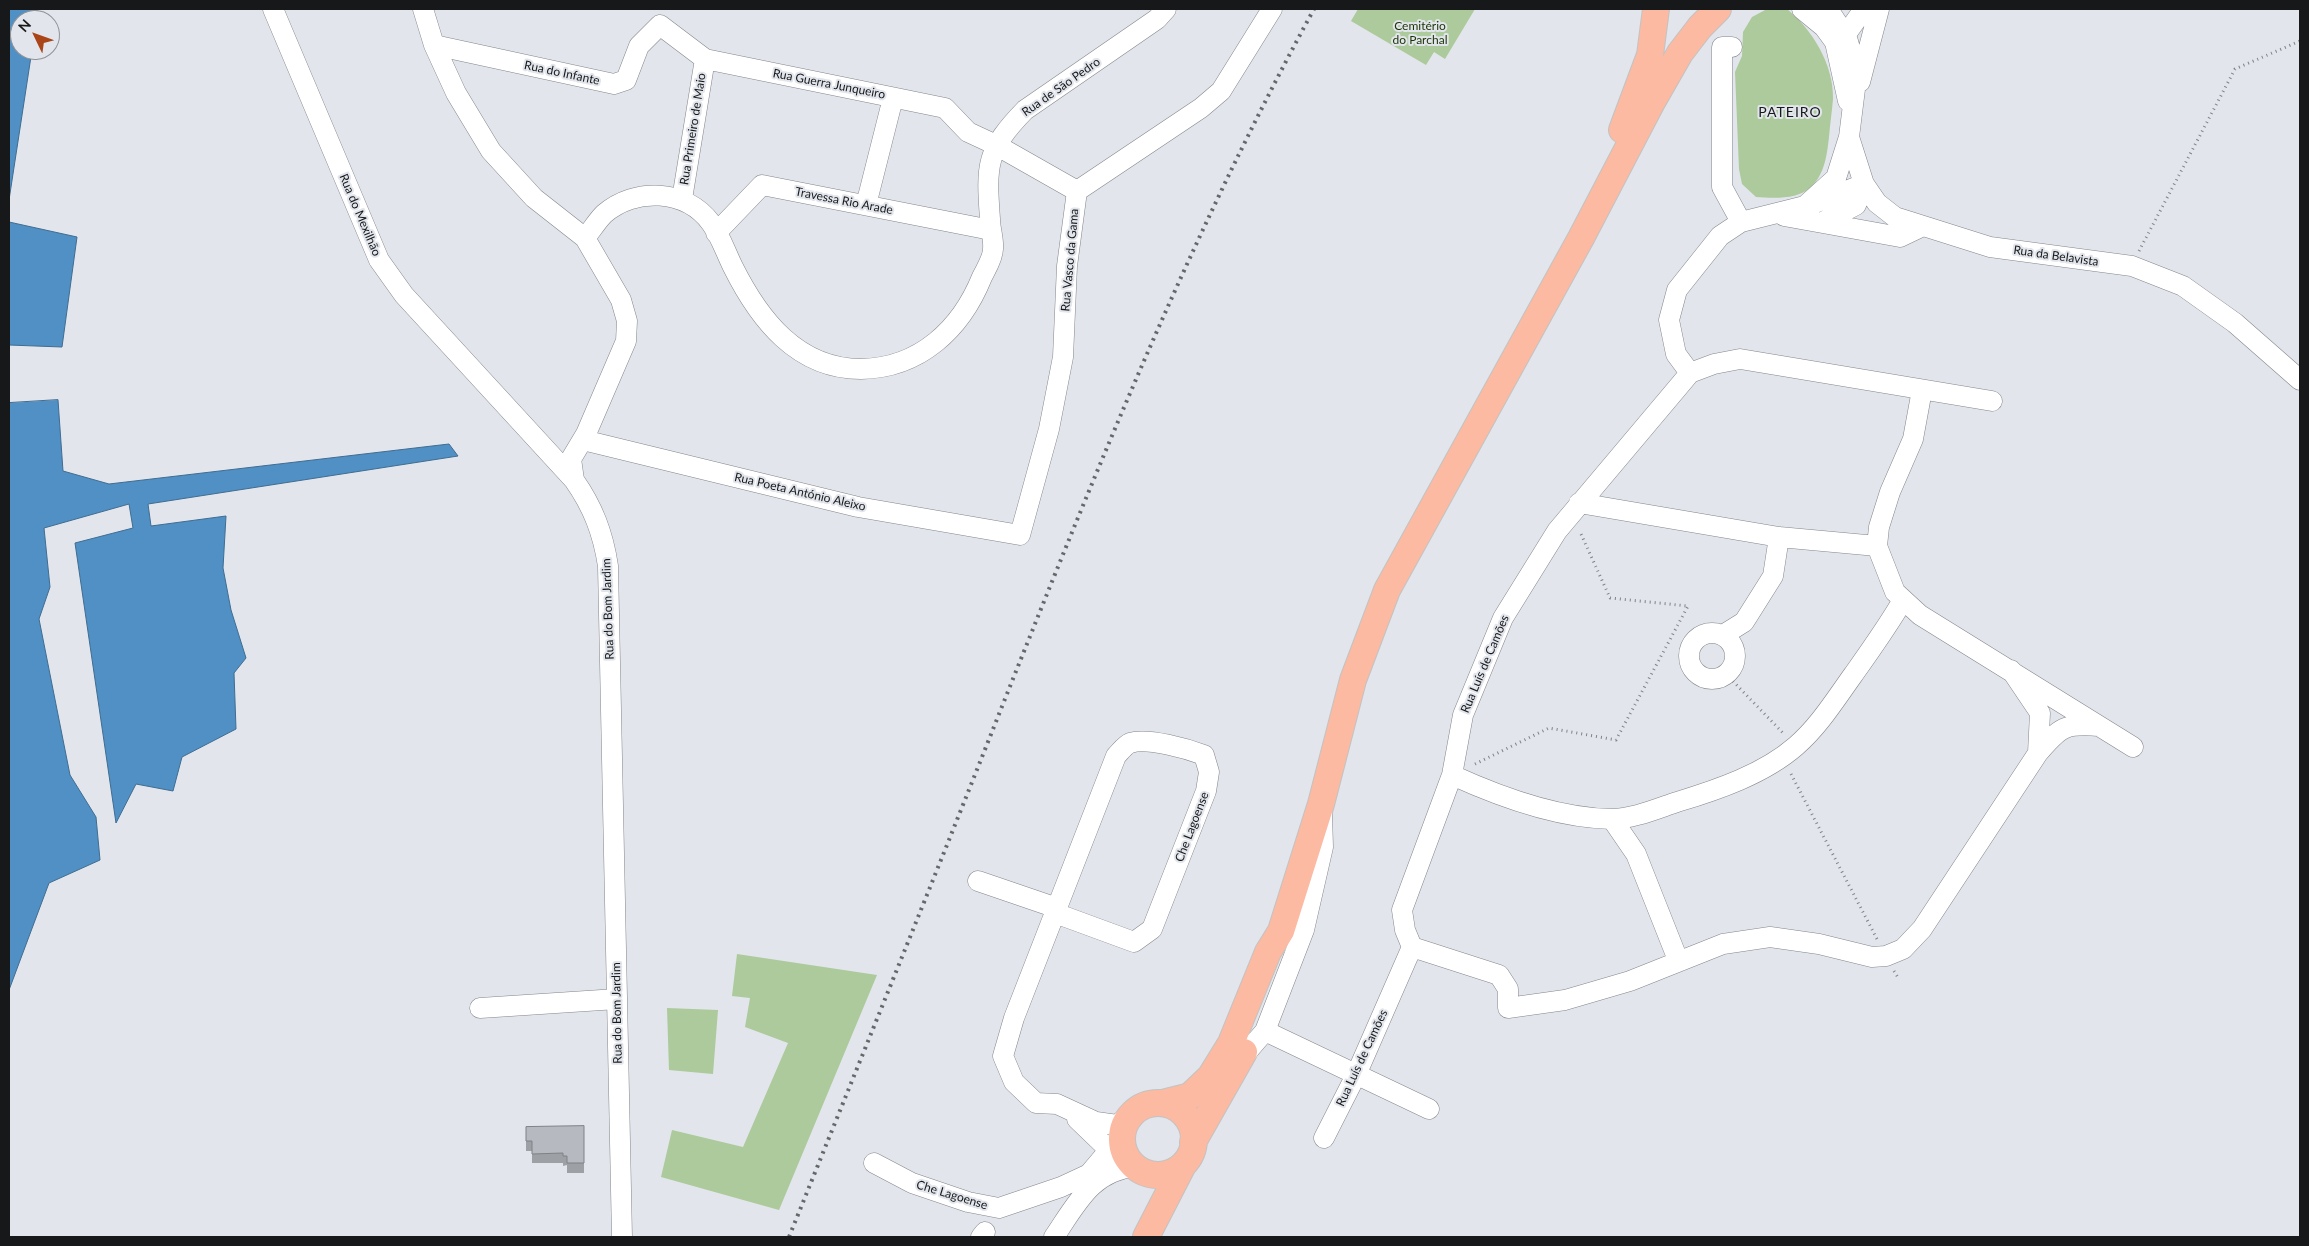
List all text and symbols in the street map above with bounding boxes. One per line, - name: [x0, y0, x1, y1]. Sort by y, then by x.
- north arrow: [10, 10, 60, 60]
- text: N: [14, 16, 34, 35]
- park label: Cemitério do Parchal: [1393, 19, 1447, 47]
- street label: Rua de São Pedro: [1019, 55, 1103, 119]
- street label: Rua do Infante: [523, 58, 601, 88]
- street label: Rua Guerra Junqueiro: [772, 66, 886, 102]
- street label: Rua Primeiro de Maio: [677, 72, 709, 186]
- district label: PATEIRO: [1757, 104, 1823, 120]
- street label: Rua do Mexilhão: [336, 172, 384, 258]
- street label: Travessa Rio Arade: [794, 184, 894, 218]
- street label: Rua Vasco da Gama: [1058, 208, 1082, 312]
- street label: Rua da Belavista: [2012, 243, 2100, 269]
- street label: Rua Poeta António Aleixo: [733, 470, 867, 514]
- street label: Rua do Bom Jardim: [599, 558, 617, 660]
- street label: Rua Luís de Camões: [1458, 613, 1512, 715]
- street label: Che Lagoense: [1172, 790, 1212, 864]
- street label: Rua do Bom Jardim: [609, 962, 625, 1064]
- street label: Rua Luís de Camões: [1333, 1007, 1391, 1109]
- street label: Che Lagoense: [915, 1177, 989, 1213]

